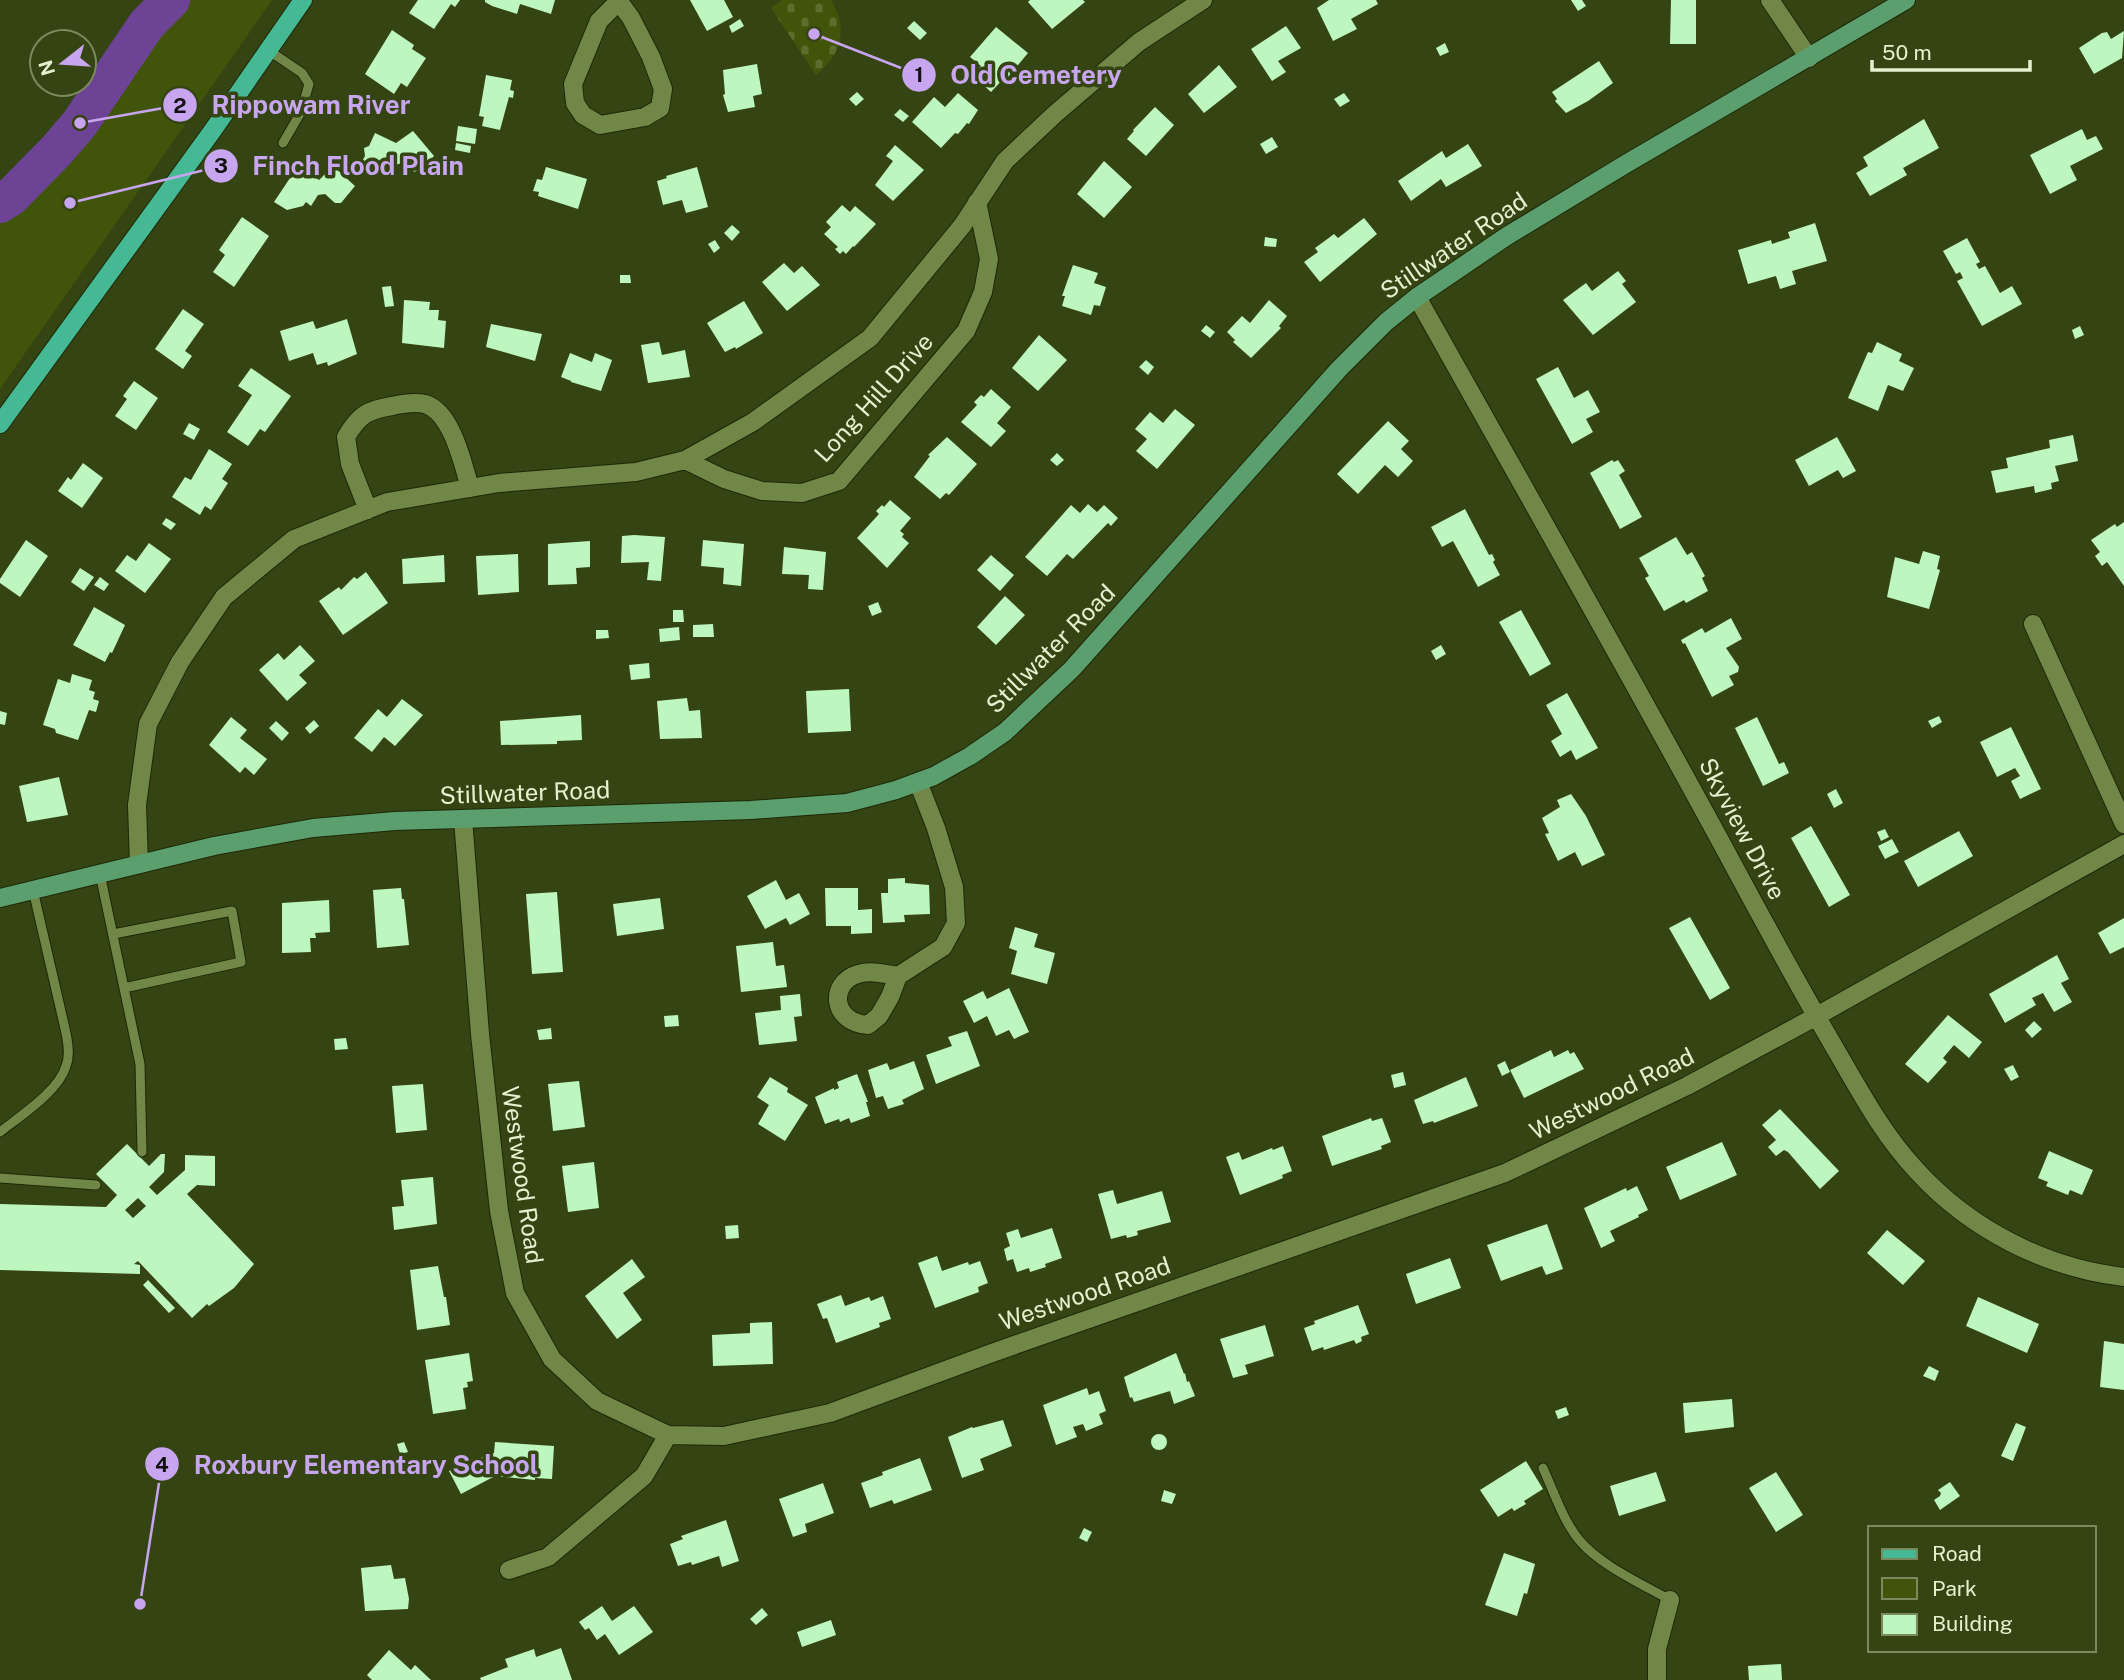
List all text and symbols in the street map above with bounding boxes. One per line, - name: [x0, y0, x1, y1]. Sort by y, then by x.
- north arrow: [28, 28, 98, 98]
- scale bar: [1872, 28, 2030, 72]
- text: 50 m: [1882, 40, 1932, 65]
- callout: Old Cemetery: [902, 51, 1136, 98]
- text: N: [34, 58, 59, 78]
- text: Old Cemetery: [950, 59, 1122, 90]
- text: 1: [915, 62, 924, 87]
- callout: Rippowam River: [162, 82, 424, 129]
- text: Rippowam River: [212, 89, 411, 120]
- text: 2: [173, 93, 187, 118]
- callout: Finch Flood Plain: [203, 142, 478, 189]
- text: Finch Flood Plain: [252, 150, 464, 181]
- text: 3: [214, 153, 228, 178]
- street label: Stillwater Road: [1375, 186, 1532, 304]
- street label: Long Hill Drive: [808, 327, 938, 467]
- street label: Stillwater Road: [980, 578, 1121, 719]
- street label: Skyview Drive: [1694, 753, 1792, 904]
- street label: Stillwater Road: [439, 775, 611, 809]
- street label: Westwood Road: [1525, 1041, 1698, 1145]
- street label: Westwood Road: [497, 1084, 549, 1266]
- street label: Westwood Road: [995, 1251, 1174, 1335]
- callout: Roxbury Elementary School: [144, 1441, 552, 1488]
- text: Roxbury Elementary School: [194, 1449, 538, 1480]
- text: 4: [155, 1452, 169, 1477]
- legend: [1868, 1526, 2096, 1652]
- text: Road: [1932, 1541, 1982, 1566]
- text: Park: [1932, 1576, 1977, 1601]
- text: Building: [1932, 1611, 2013, 1636]

